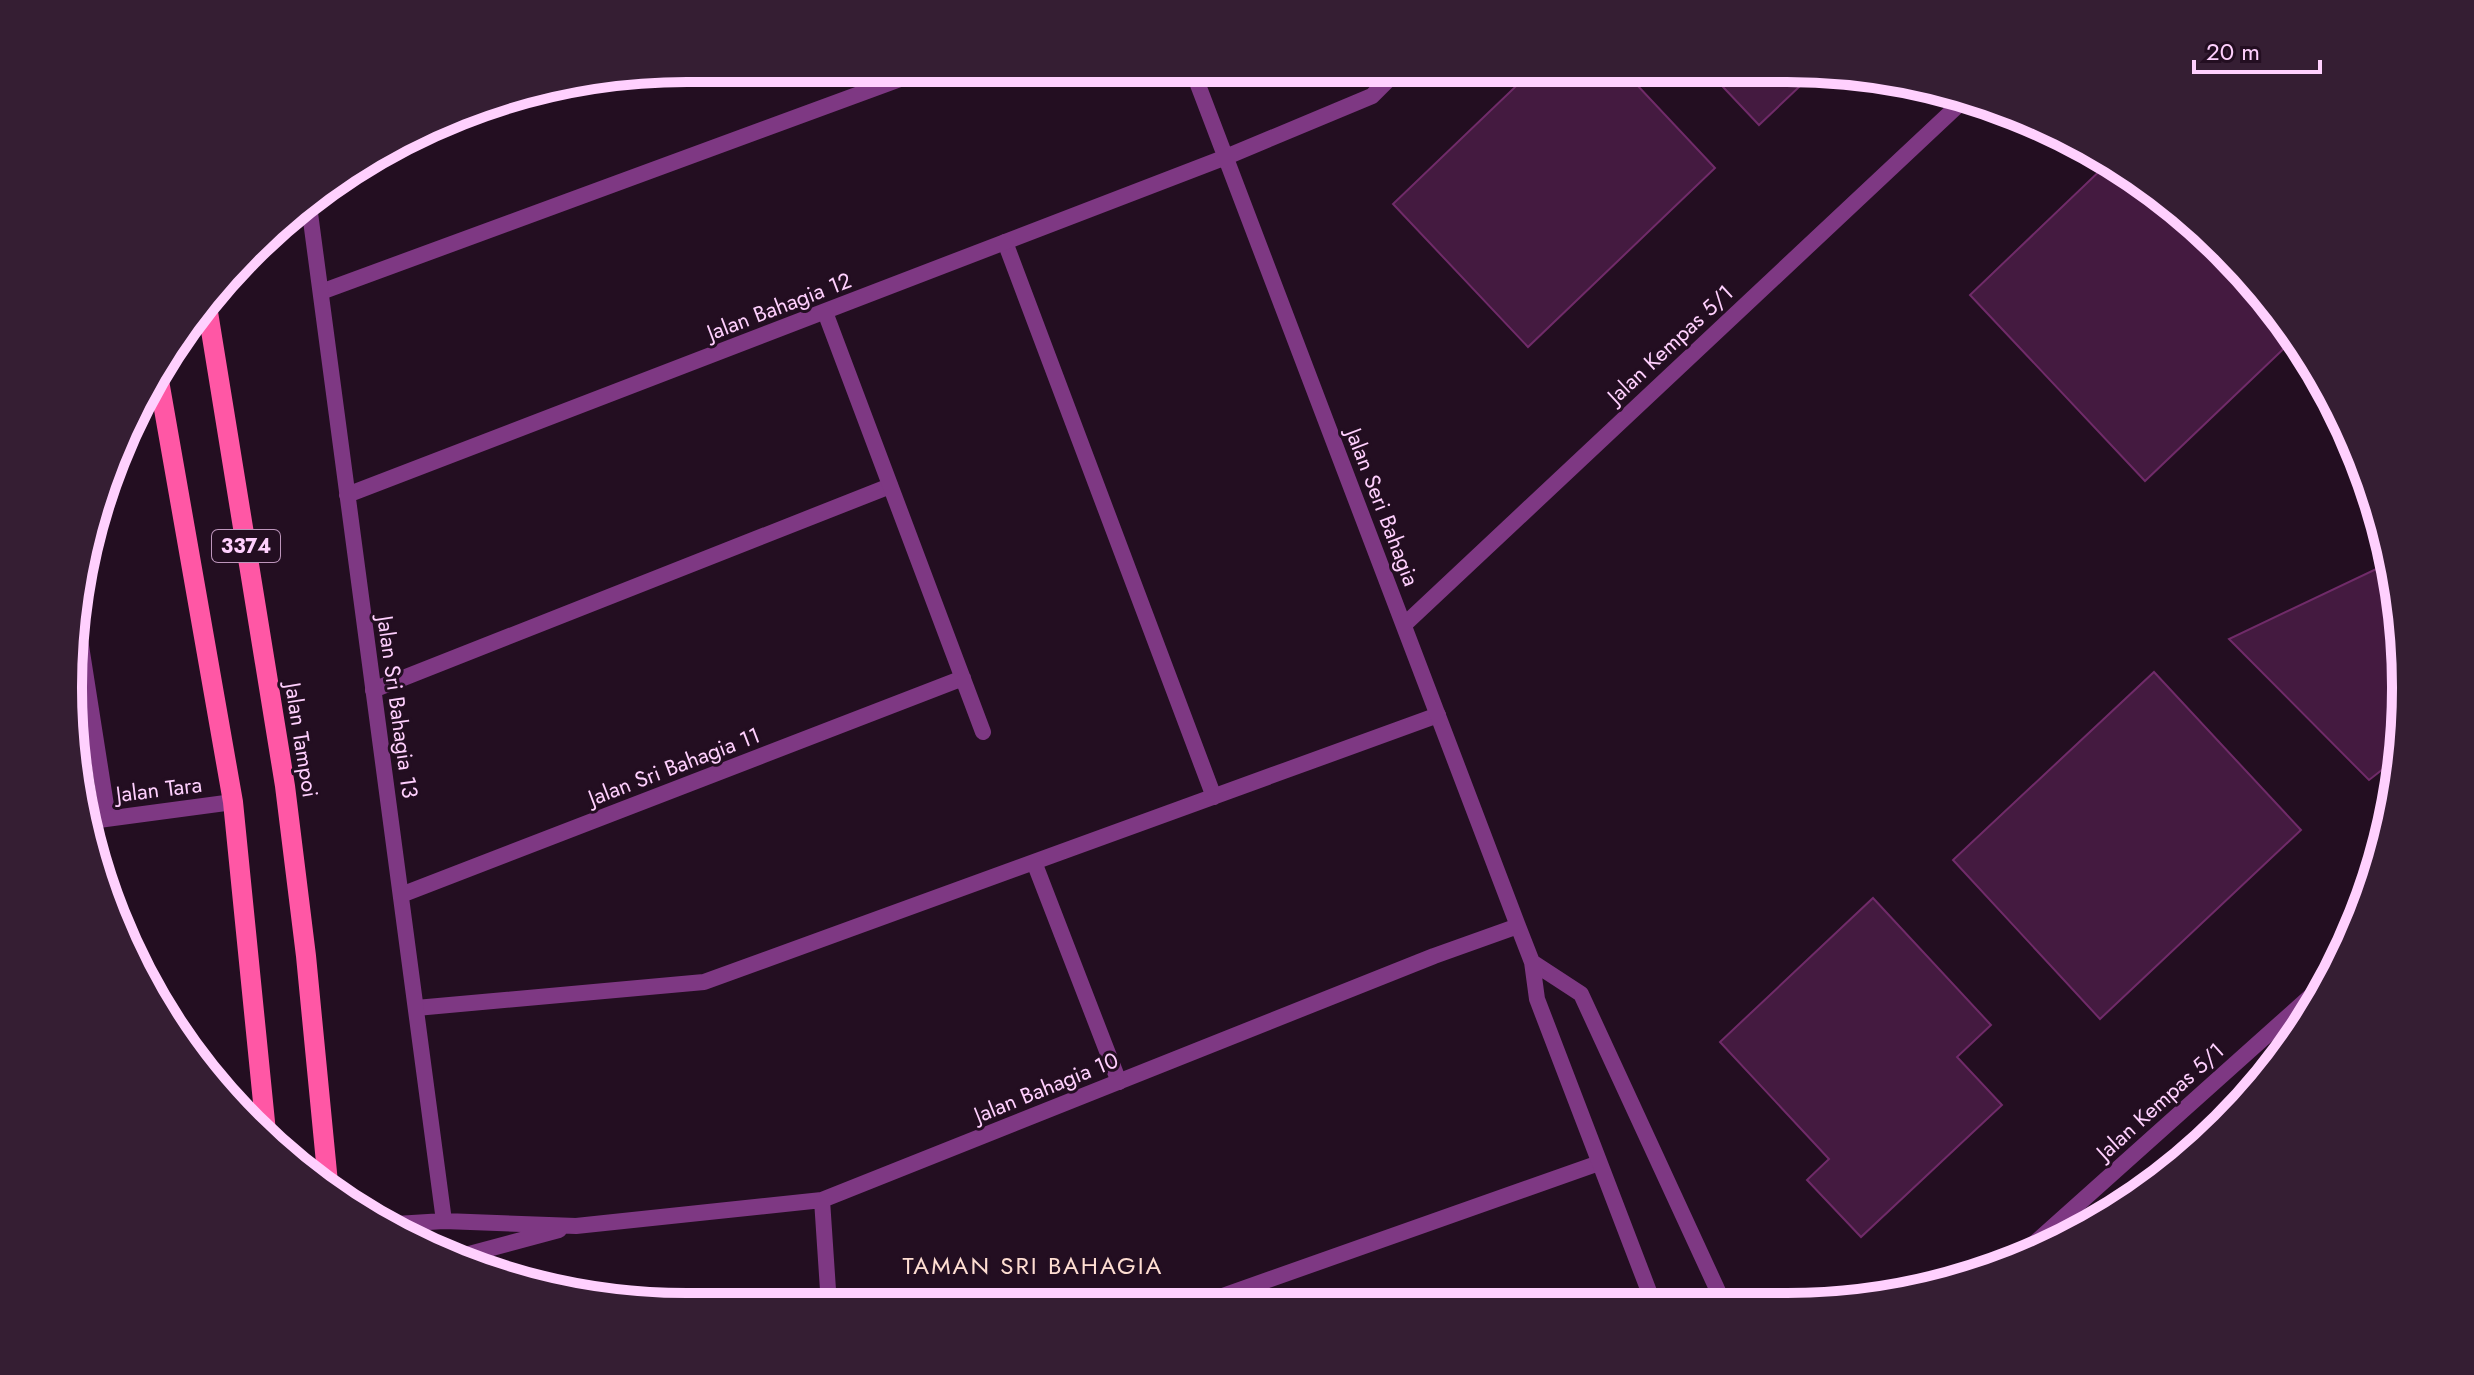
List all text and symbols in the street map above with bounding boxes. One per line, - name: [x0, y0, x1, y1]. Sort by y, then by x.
- scale bar: [2194, 24, 2320, 74]
- text: 20 m: [2206, 34, 2260, 69]
- street label: Jalan Bahagia 12: [699, 264, 856, 349]
- street label: Jalan Kempas 5/1: [1598, 277, 1740, 413]
- street label: Jalan Seri Bahagia: [1337, 421, 1428, 591]
- road number: 3374: [212, 530, 280, 562]
- street label: Jalan Sri Bahagia 13: [369, 611, 427, 800]
- street label: Jalan Tampoi: [277, 677, 327, 800]
- street label: Jalan Sri Bahagia 11: [581, 718, 765, 815]
- street label: Jalan Tara: [111, 768, 204, 811]
- street label: Jalan Kempas 5/1: [2087, 1035, 2231, 1169]
- street label: Jalan Bahagia 10: [966, 1043, 1123, 1132]
- district label: TAMAN SRI BAHAGIA: [903, 1248, 1163, 1283]

